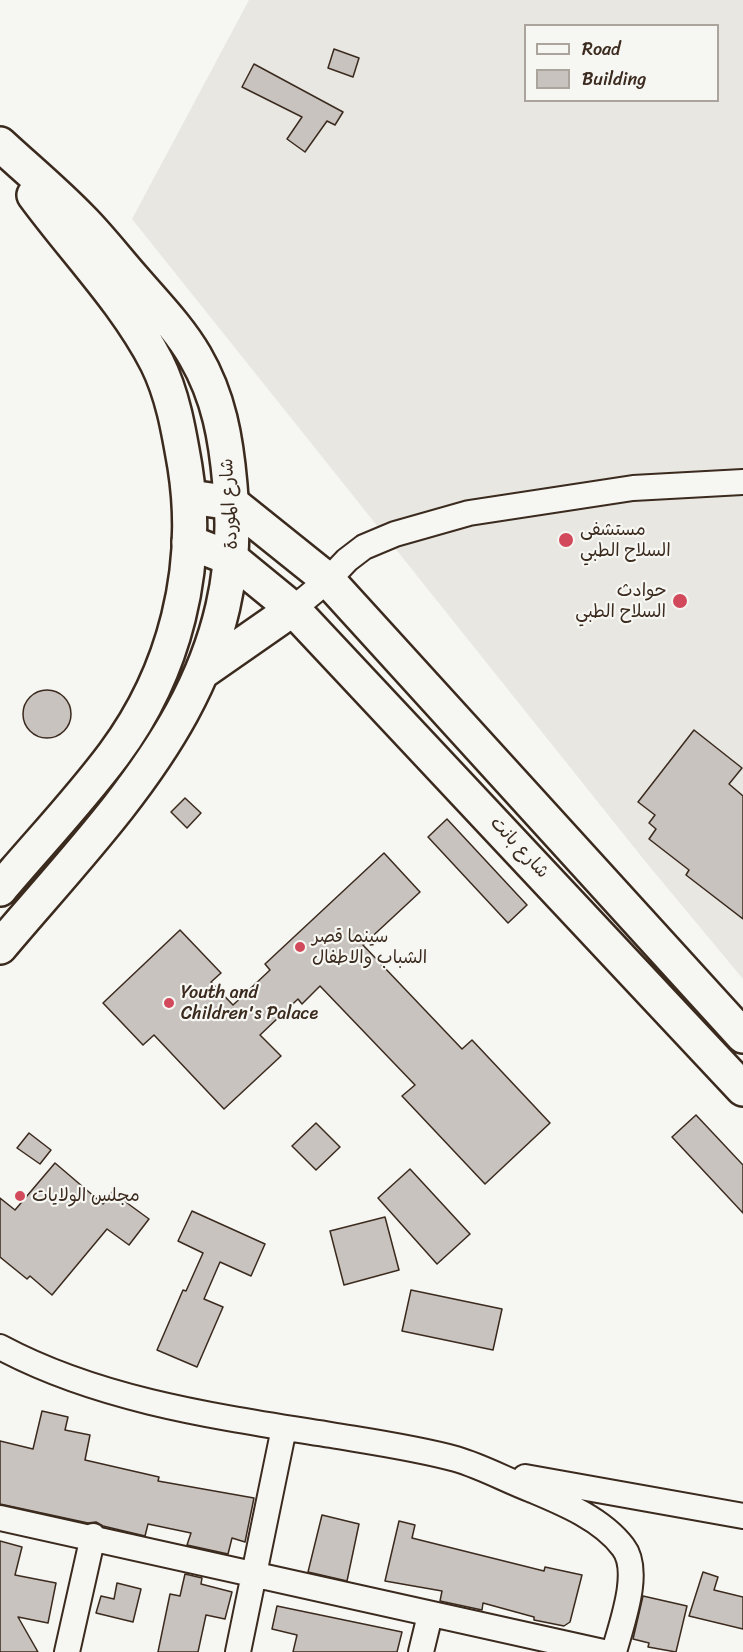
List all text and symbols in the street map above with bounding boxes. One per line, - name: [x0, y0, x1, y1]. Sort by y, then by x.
- legend: [524, 24, 719, 102]
- text: Road: [582, 33, 621, 65]
- text: Building: [582, 63, 646, 95]
- street label: شارع الموردة: [217, 458, 243, 550]
- place label: مستشفى السلاح الطبي: [580, 519, 671, 562]
- marker: مستشفى السلاح الطبي: [557, 531, 575, 549]
- place label: حوادث السلاح الطبي: [575, 580, 666, 622]
- marker: حوادث السلاح الطبي: [671, 592, 689, 610]
- street label: شارع بانت: [485, 813, 553, 883]
- place label: سينما قصر الشباب والاطفال: [312, 926, 427, 968]
- marker: سينما قصر الشباب والاطفال: [293, 940, 307, 954]
- place label: Youth and Children's Palace: [181, 982, 318, 1024]
- marker: Youth and Children's Palace: [162, 996, 176, 1010]
- place label: مجلس الولايات: [32, 1185, 140, 1207]
- marker: مجلس الولايات: [13, 1189, 27, 1203]

